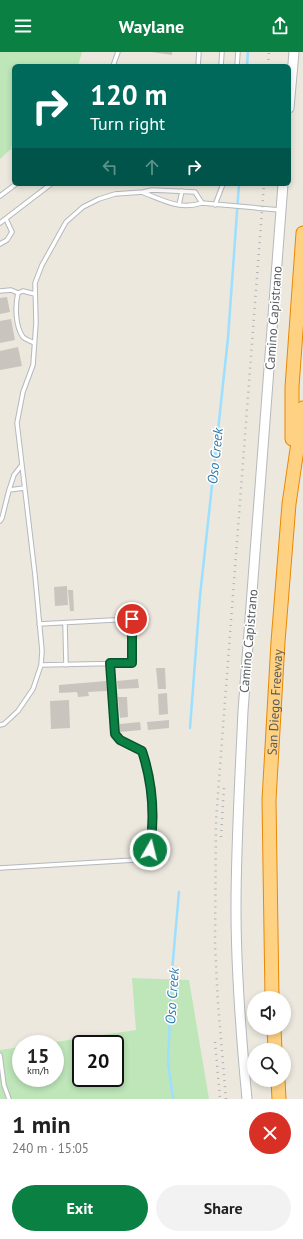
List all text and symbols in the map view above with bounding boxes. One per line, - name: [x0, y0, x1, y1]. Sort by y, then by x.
- icon: menu: [12, 15, 34, 37]
- text: Waylane: [119, 15, 184, 38]
- icon: share: [269, 15, 291, 37]
- text: 120 m: [90, 76, 167, 113]
- icon: right: [24, 80, 76, 132]
- text: Turn right: [90, 112, 165, 135]
- icon: left: [99, 156, 121, 178]
- icon: ahead: [141, 156, 163, 178]
- icon: right: [183, 156, 205, 178]
- street label: Camino Capistrano: [261, 265, 286, 371]
- water label: Oso Creek: [203, 426, 227, 485]
- street label: Camino Capistrano: [235, 588, 262, 694]
- pin: [115, 602, 149, 636]
- icon: arrive: [121, 608, 143, 630]
- street label: San Diego Freeway: [264, 649, 287, 756]
- position arrow: [129, 829, 171, 871]
- water label: Oso Creek: [161, 967, 183, 1025]
- map controls: [247, 991, 291, 1087]
- button: sound: [247, 991, 291, 1035]
- speed limit sign: 20: [72, 1035, 124, 1087]
- text: 15: [27, 1043, 49, 1069]
- button: search: [247, 1043, 291, 1087]
- text: km/h: [27, 1064, 49, 1077]
- text: 1 min: [12, 1109, 71, 1140]
- button: close: [249, 1112, 291, 1154]
- text: 240 m · 15:05: [12, 1140, 89, 1157]
- button: Exit: [12, 1185, 148, 1231]
- button: Share: [156, 1185, 291, 1231]

